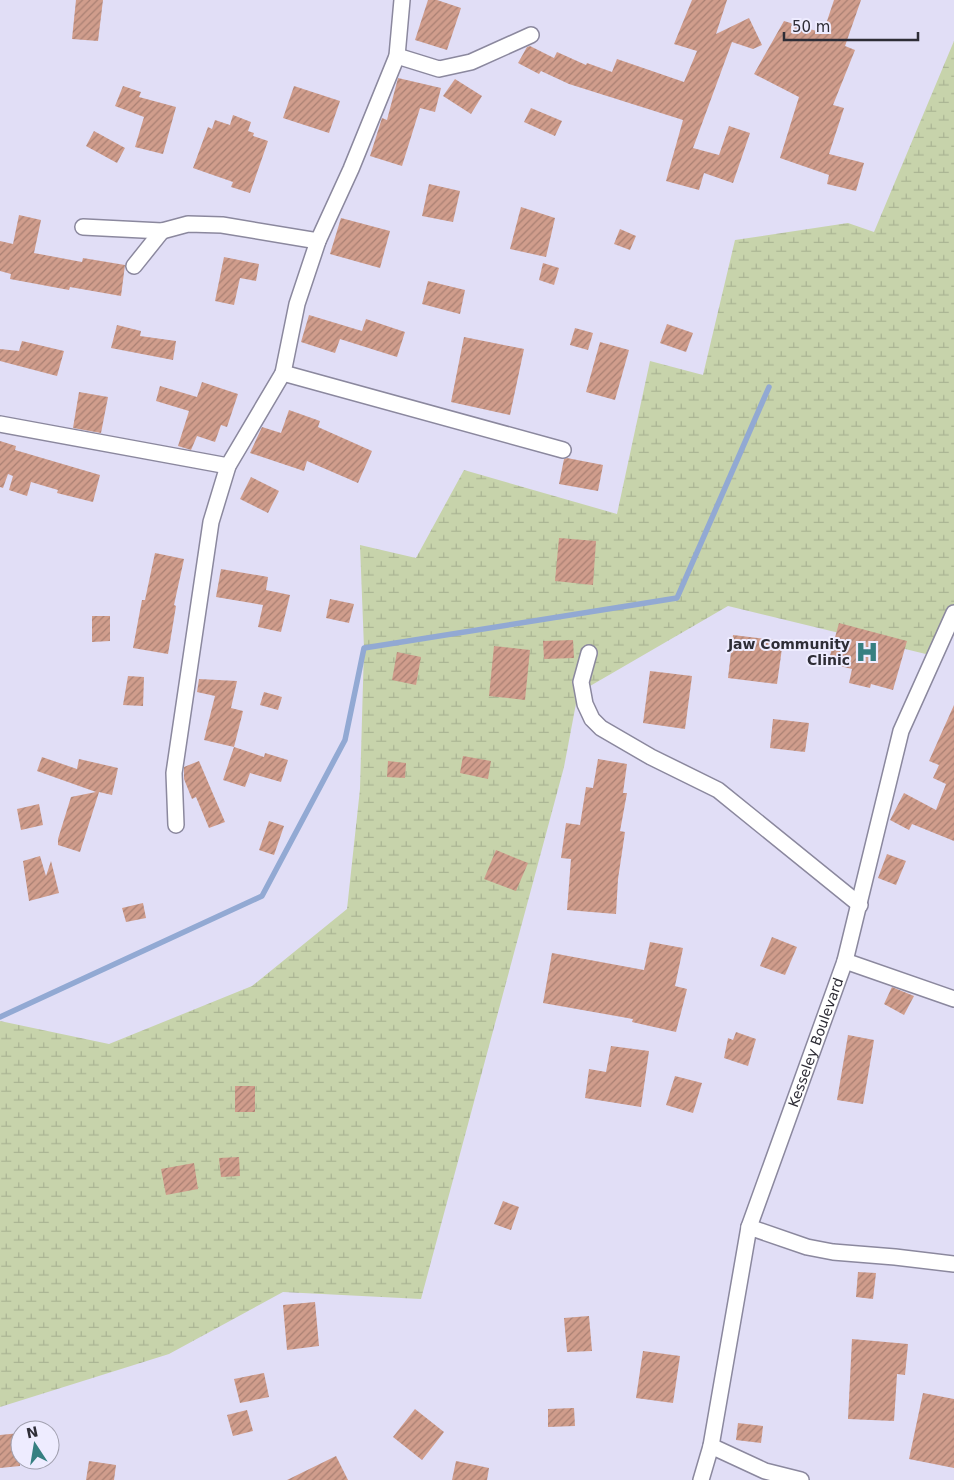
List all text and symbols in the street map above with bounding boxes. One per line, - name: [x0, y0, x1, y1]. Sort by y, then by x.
- scale bar: [784, 10, 918, 42]
- text: 50 m: [792, 18, 830, 36]
- place label: Jaw Community Clinic: [727, 636, 850, 668]
- hospital icon: Jaw Community Clinic: [854, 639, 880, 665]
- street label: Kesseley Boulevard: [785, 975, 846, 1109]
- north arrow: [10, 1420, 60, 1470]
- text: N: [25, 1423, 40, 1441]

